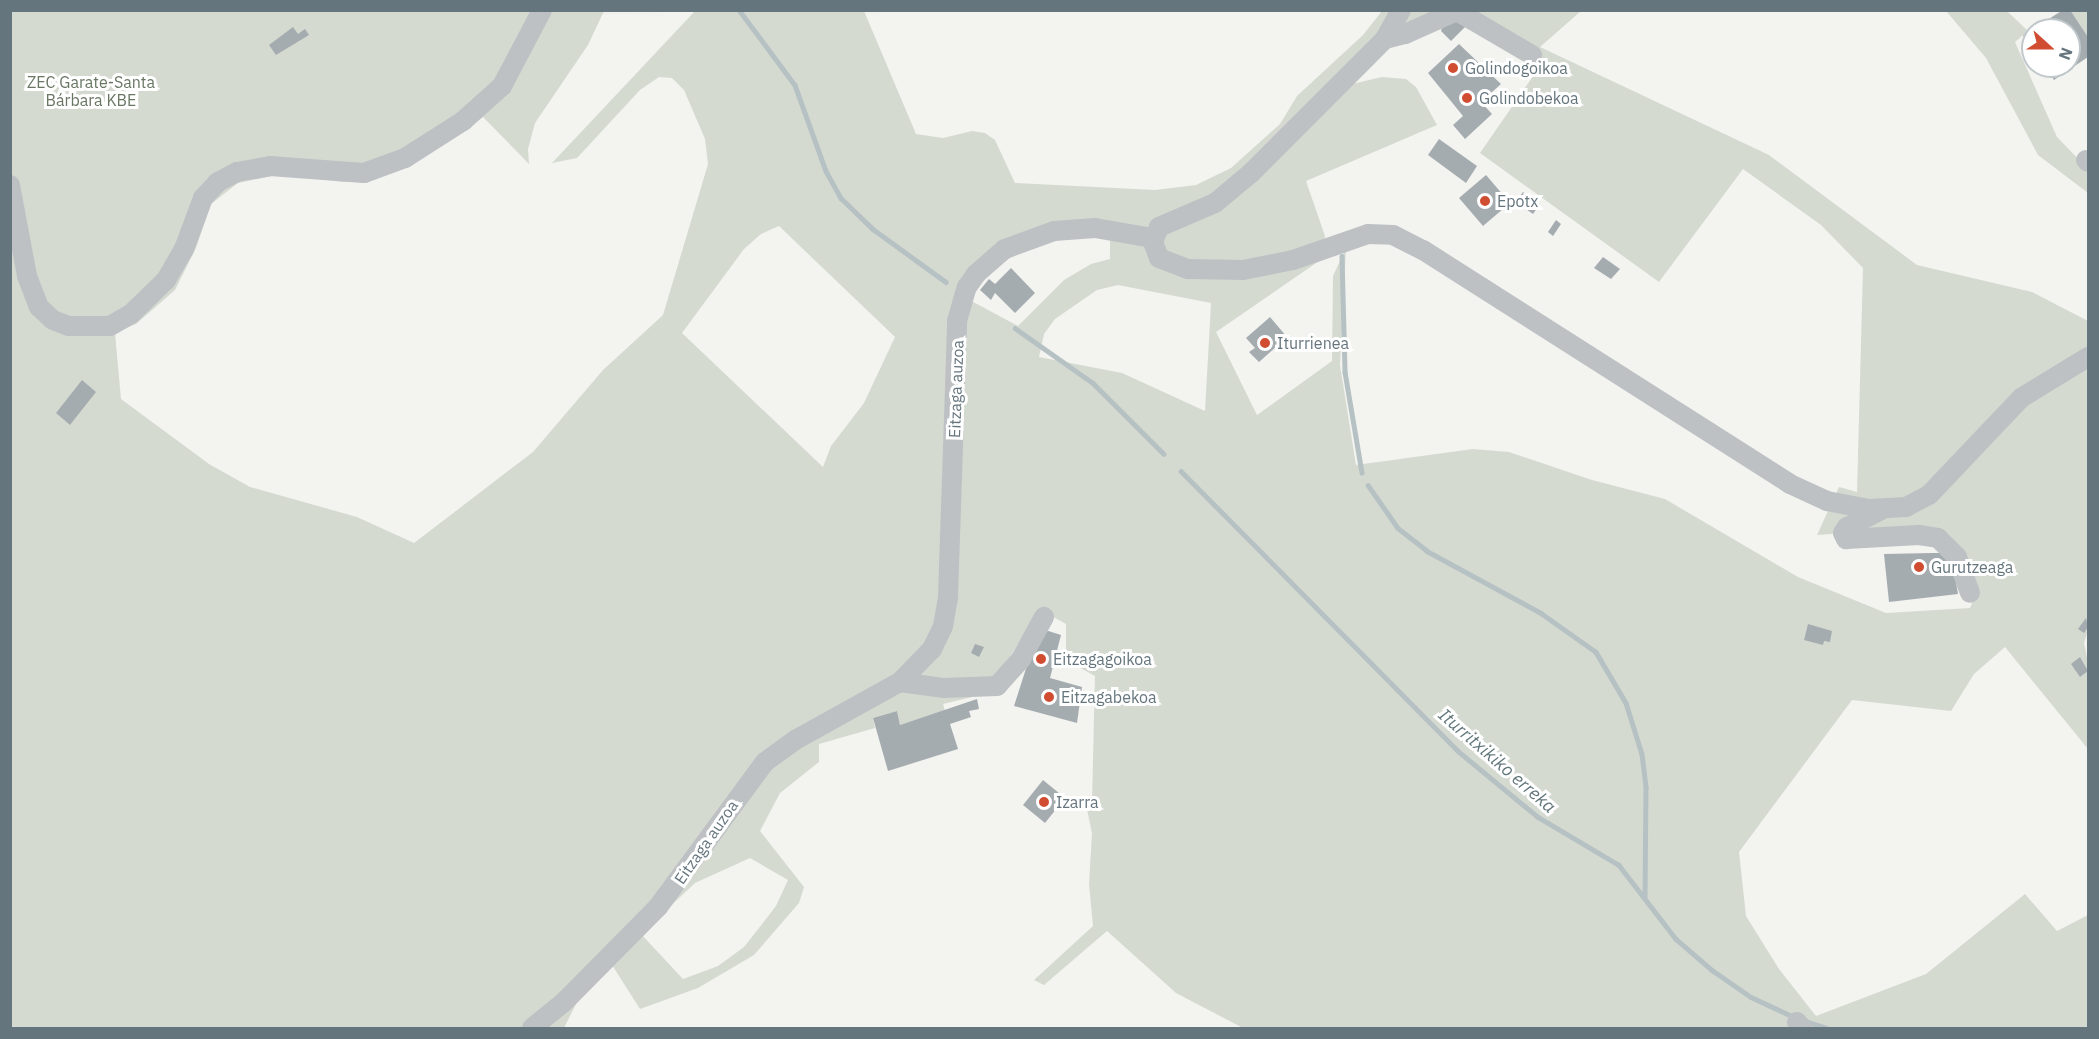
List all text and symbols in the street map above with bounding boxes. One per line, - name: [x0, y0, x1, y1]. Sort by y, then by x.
- north arrow: [2021, 18, 2081, 78]
- text: N: [2055, 45, 2077, 63]
- place label: Golindogoikoa: [1465, 58, 1568, 78]
- marker: Golindogoikoa: [1446, 61, 1460, 75]
- park label: ZEC Garate-Santa Bárbara KBE: [27, 72, 155, 110]
- place label: Golindobekoa: [1479, 88, 1578, 108]
- marker: Golindobekoa: [1460, 91, 1474, 105]
- place label: Epotx: [1497, 191, 1538, 211]
- marker: Epotx: [1478, 194, 1492, 208]
- place label: Iturrienea: [1277, 333, 1349, 353]
- marker: Iturrienea: [1258, 336, 1272, 350]
- street label: Eitzaga auzoa: [945, 340, 967, 438]
- place label: Gurutzeaga: [1931, 557, 2013, 577]
- marker: Gurutzeaga: [1912, 560, 1926, 574]
- place label: Eitzagagoikoa: [1053, 649, 1152, 669]
- marker: Eitzagagoikoa: [1034, 652, 1048, 666]
- place label: Eitzagabekoa: [1061, 687, 1157, 707]
- marker: Eitzagabekoa: [1042, 690, 1056, 704]
- water label: Iturritxikiko erreka: [1434, 704, 1560, 818]
- place label: Izarra: [1056, 792, 1099, 812]
- marker: Izarra: [1037, 795, 1051, 809]
- street label: Eitzaga auzoa: [670, 796, 742, 888]

